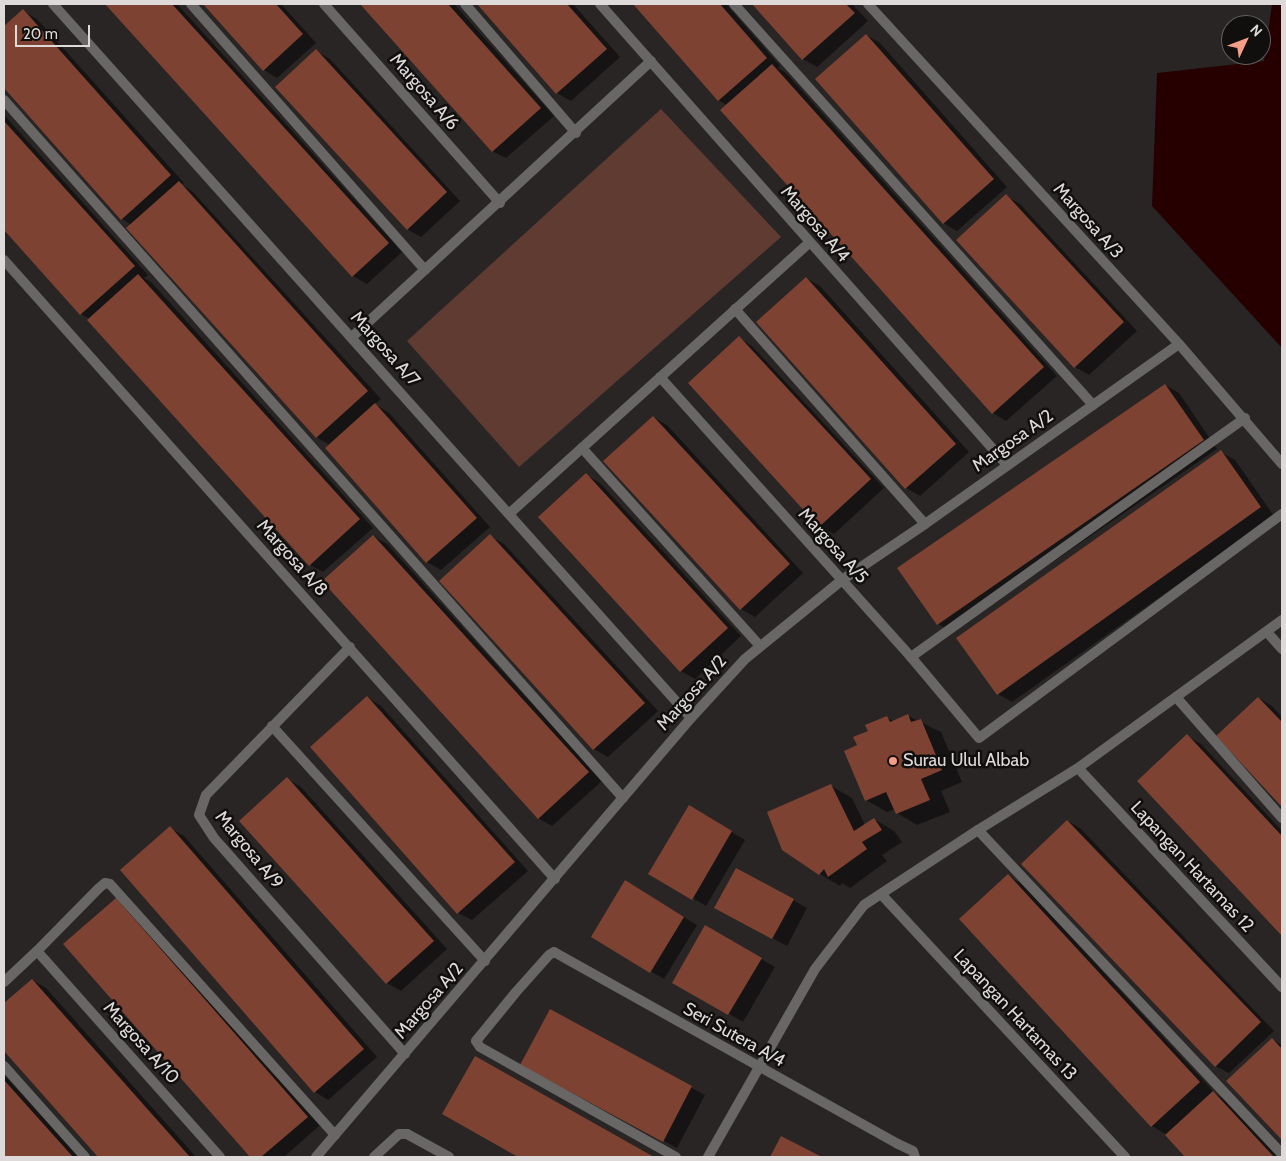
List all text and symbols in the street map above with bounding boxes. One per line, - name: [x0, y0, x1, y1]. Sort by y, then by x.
- scale bar: [18, 15, 92, 47]
- north arrow: [1221, 15, 1271, 65]
- text: N: [1246, 21, 1266, 40]
- text: 20 m: [23, 25, 58, 43]
- street label: Margosa A/6: [385, 49, 463, 135]
- street label: Margosa A/3: [1048, 179, 1128, 263]
- street label: Margosa A/4: [776, 181, 854, 267]
- street label: Margosa A/7: [346, 307, 424, 391]
- street label: Margosa A/2: [968, 405, 1058, 477]
- street label: Margosa A/5: [793, 504, 873, 588]
- street label: Margosa A/8: [252, 515, 332, 601]
- street label: Margosa A/2: [653, 651, 731, 735]
- place label: Surau Ulul Albab: [903, 750, 1029, 772]
- marker: Surau Ulul Albab: [887, 755, 899, 767]
- street label: Lapangan Hartamas 12: [1126, 797, 1258, 937]
- street label: Margosa A/9: [210, 807, 288, 893]
- street label: Lapangan Hartamas 13: [949, 945, 1081, 1085]
- street label: Margosa A/2: [390, 958, 468, 1044]
- street label: Margosa A/10: [98, 997, 184, 1089]
- street label: Seri Sutera A/4: [679, 998, 789, 1072]

